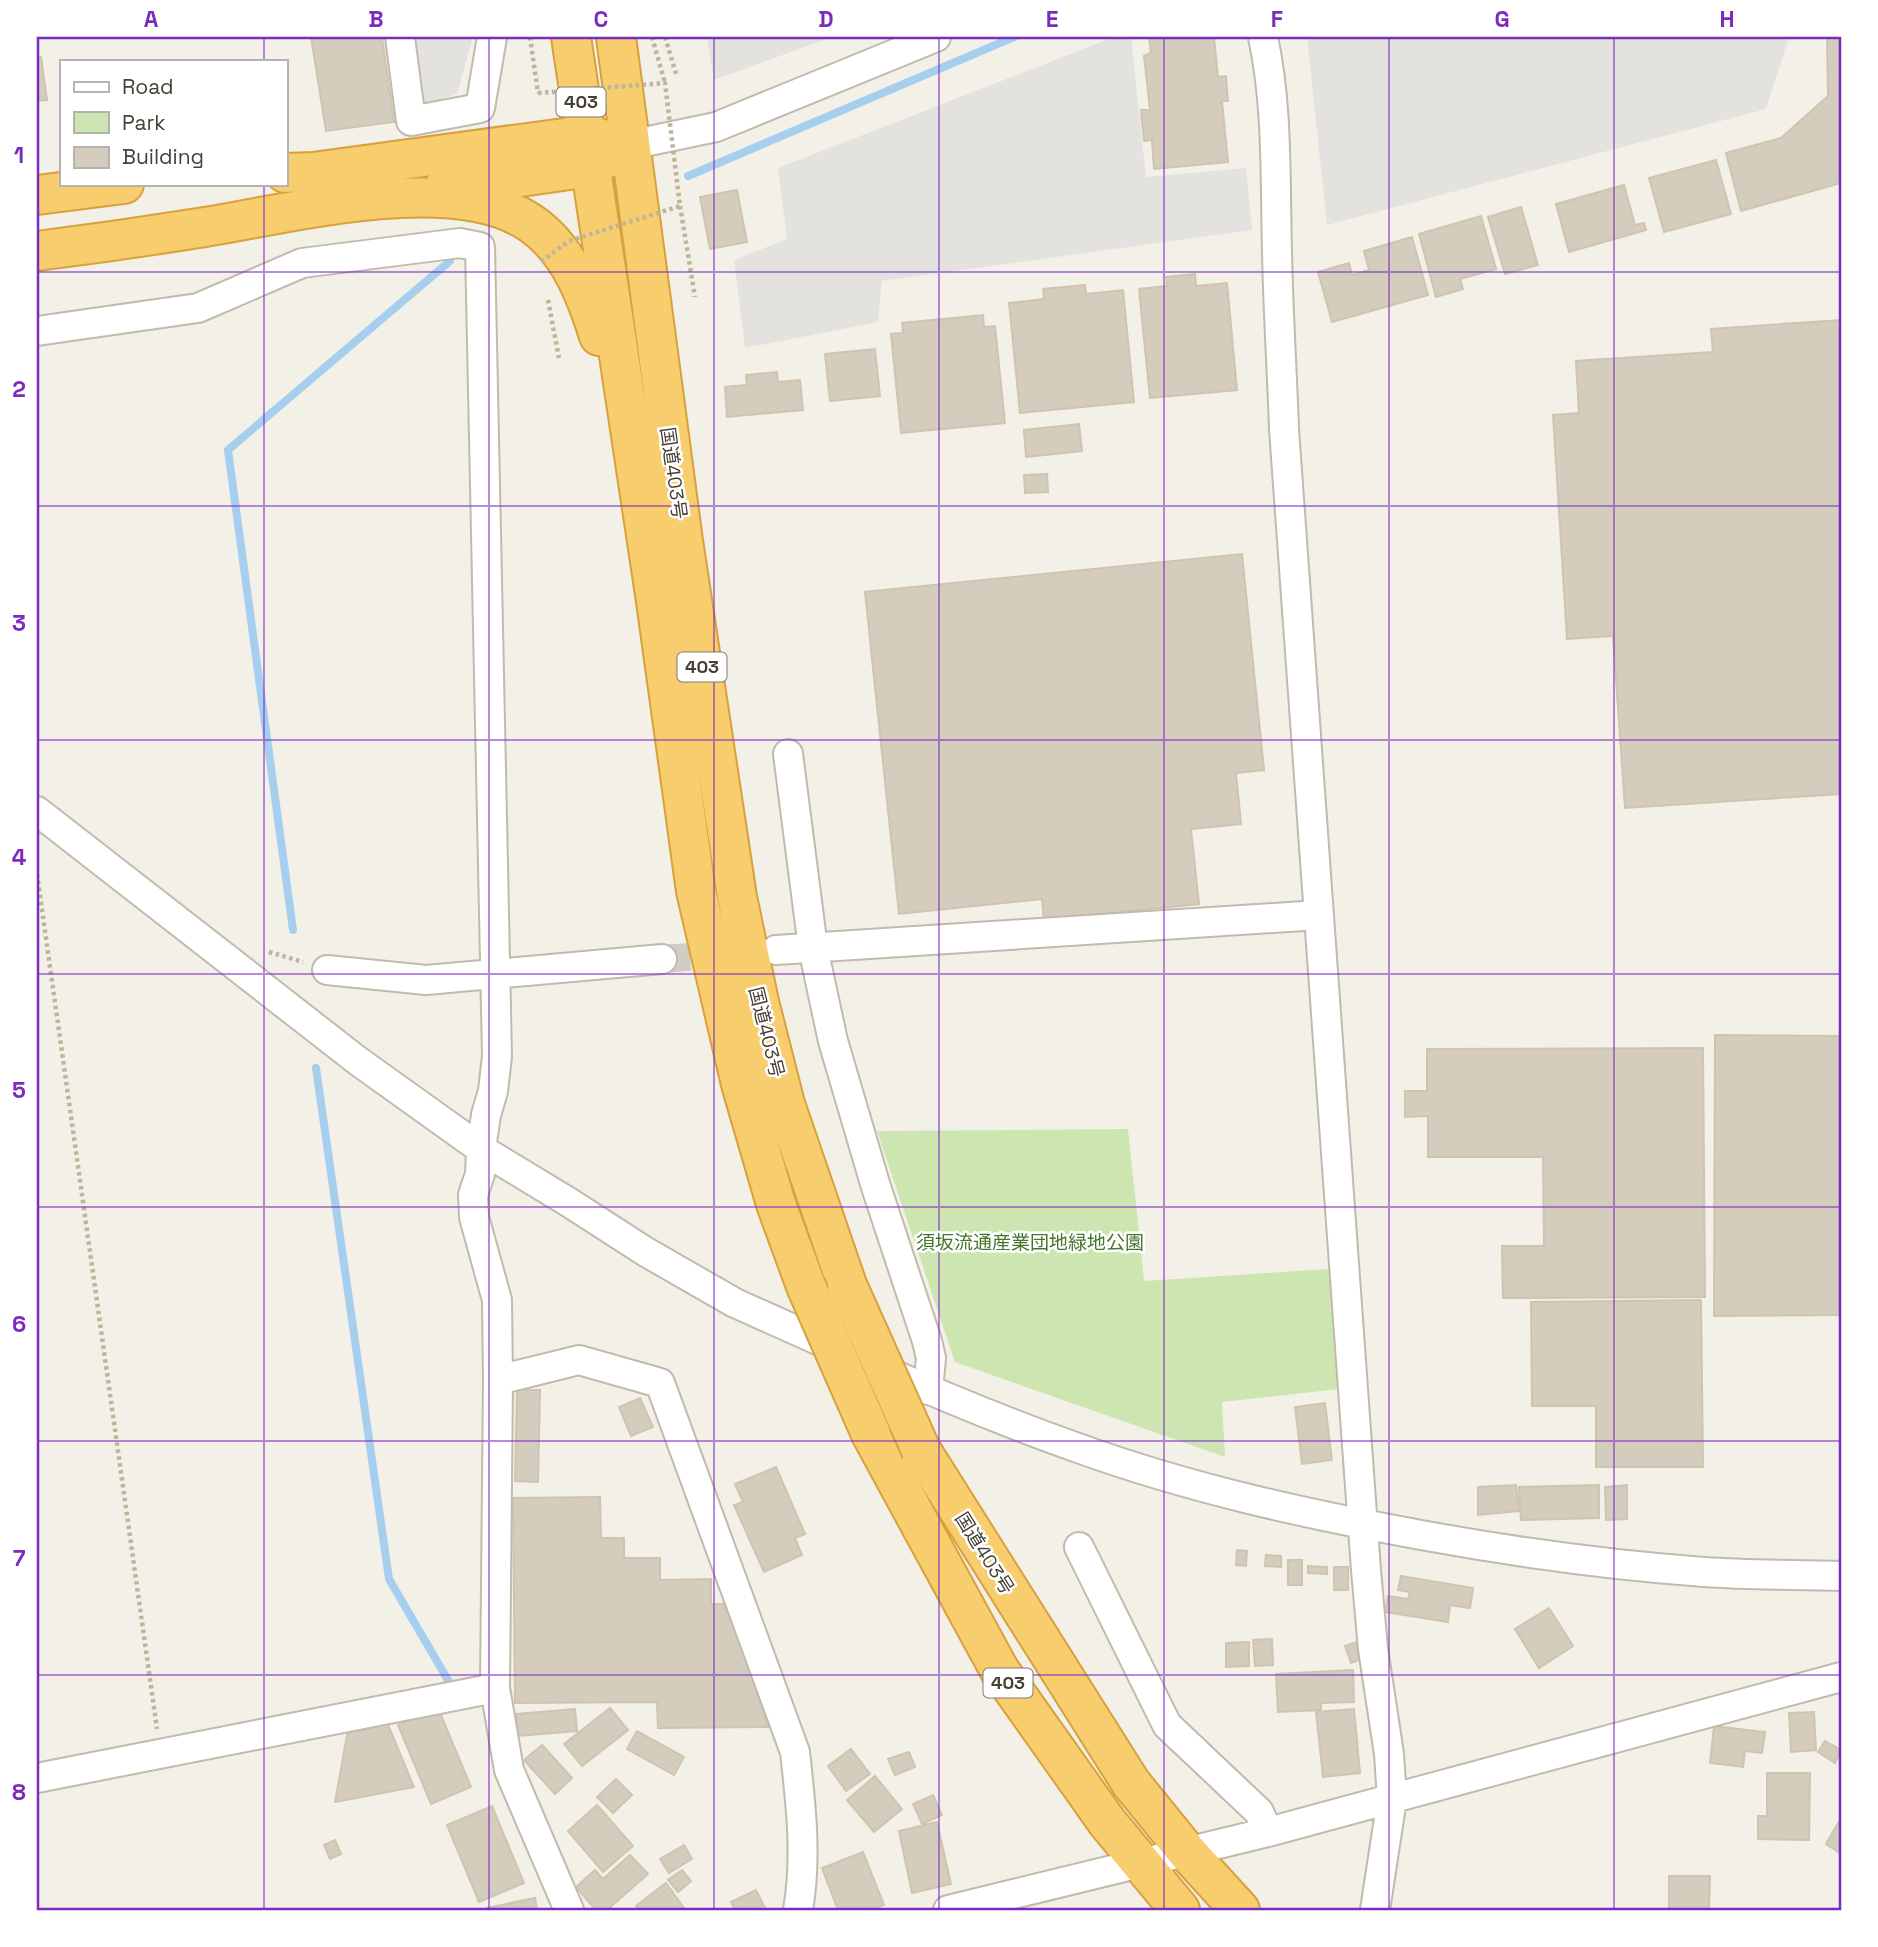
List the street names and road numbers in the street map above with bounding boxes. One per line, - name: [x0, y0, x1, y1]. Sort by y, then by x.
- road number: 403: [556, 88, 606, 116]
- street label: 国道403号: [655, 426, 692, 521]
- road number: 403: [678, 652, 726, 682]
- street label: 国道403号: [743, 984, 790, 1080]
- street label: 国道403号: [949, 1507, 1020, 1599]
- road number: 403: [984, 1668, 1032, 1698]

